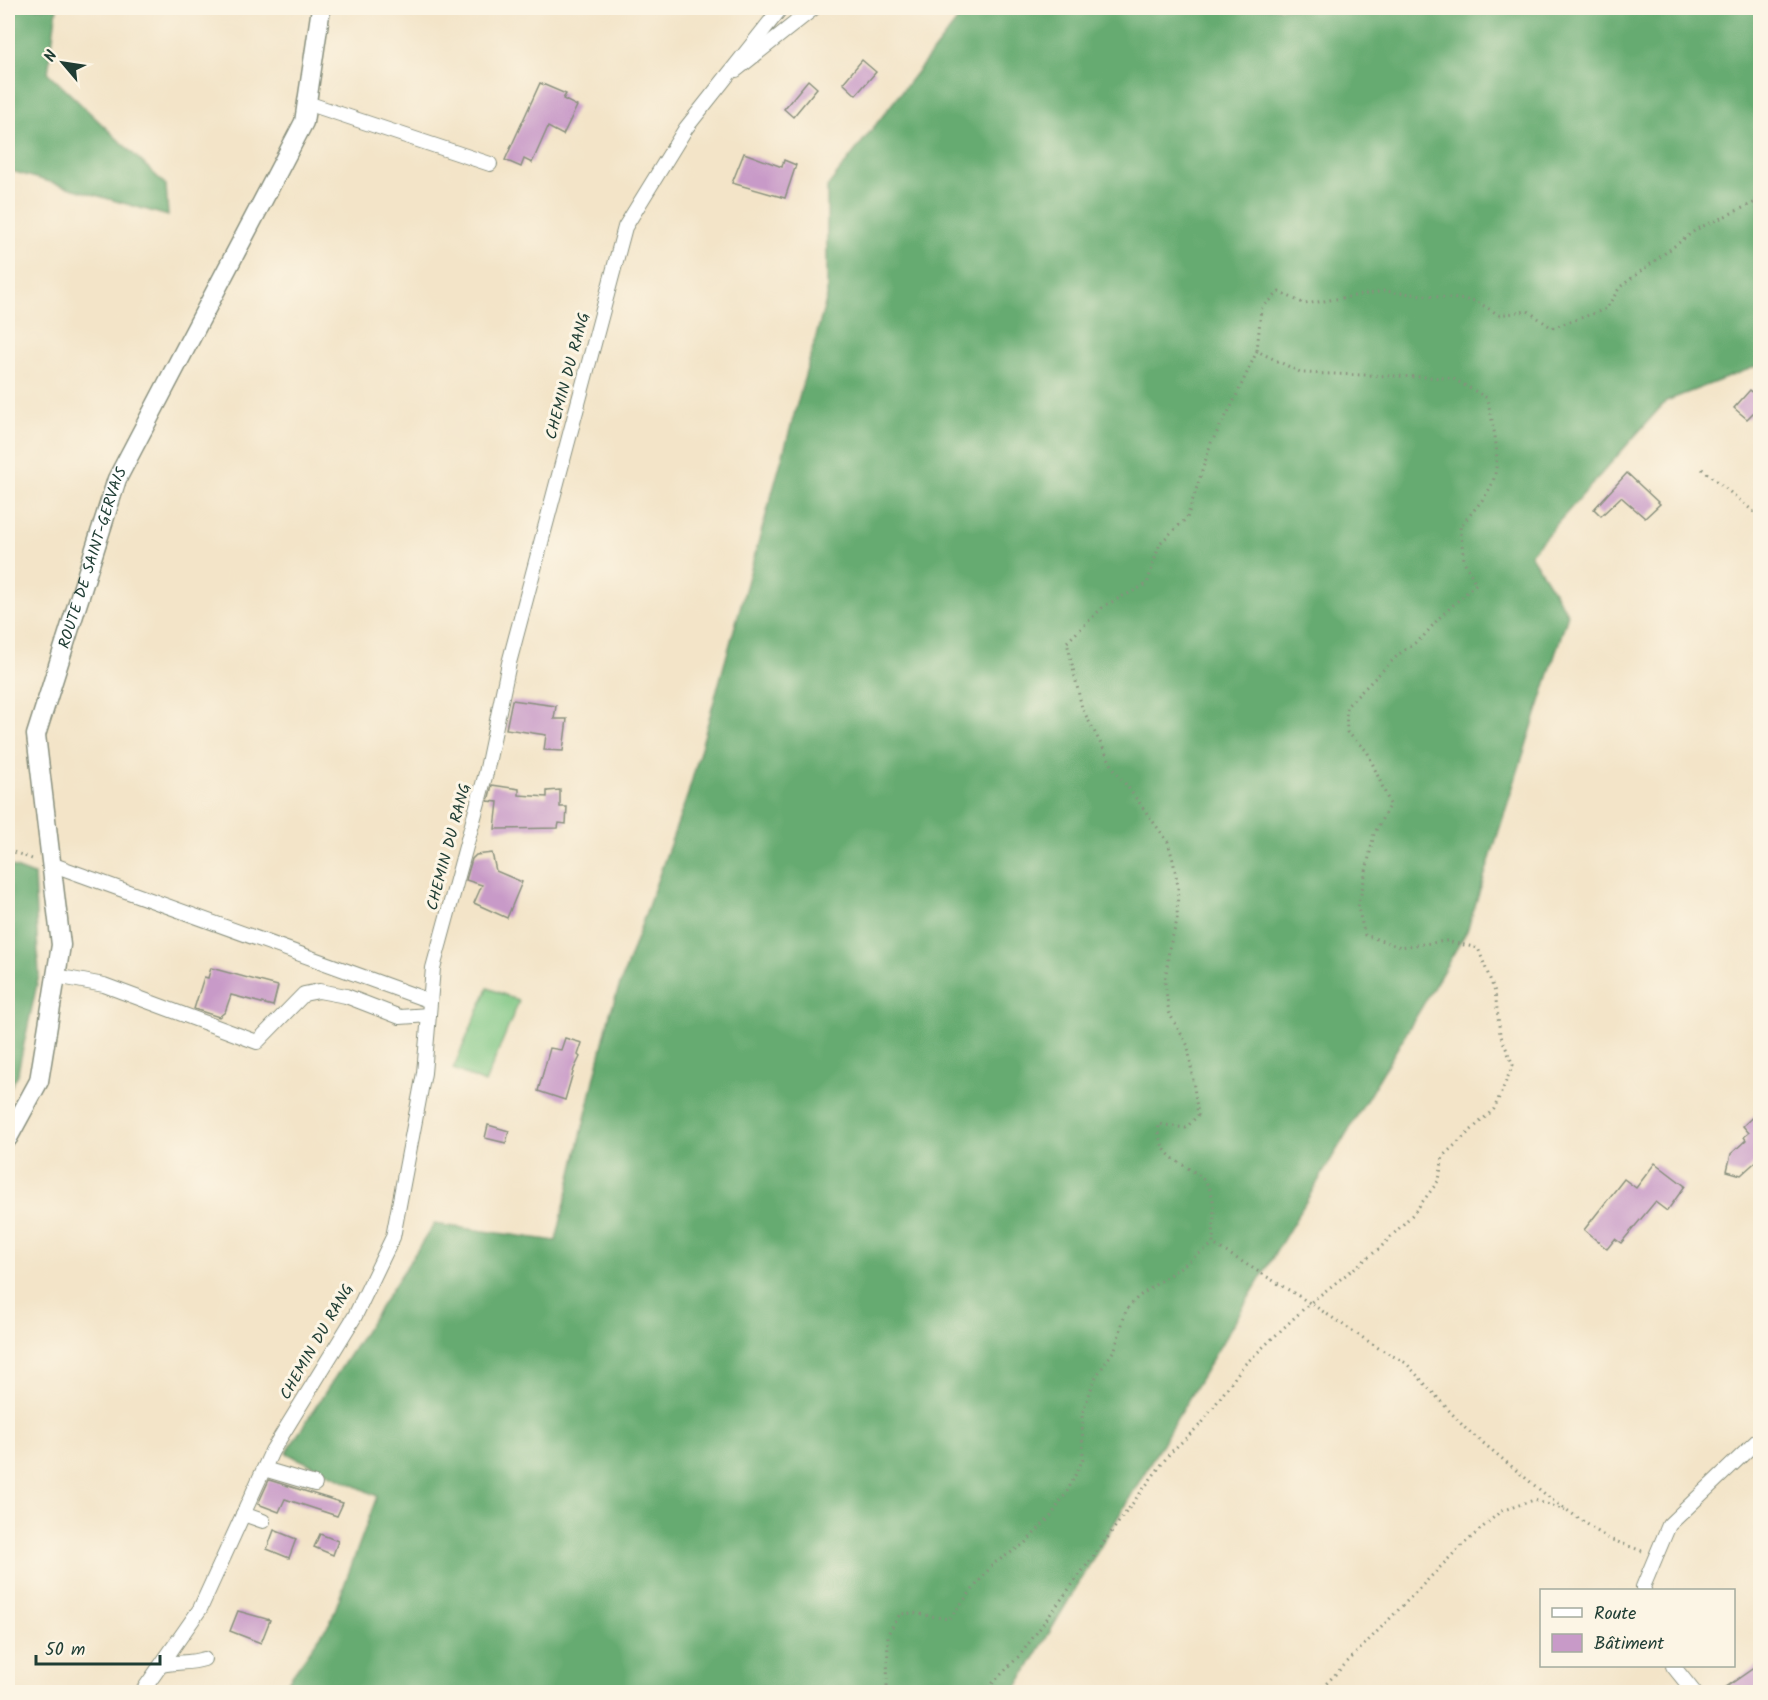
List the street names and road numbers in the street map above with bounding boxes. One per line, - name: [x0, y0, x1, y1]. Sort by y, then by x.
- street label: CHEMIN DU RANG: [539, 310, 597, 442]
- street label: ROUTE DE SAINT-GERVAIS: [52, 462, 134, 652]
- street label: CHEMIN DU RANG: [420, 781, 478, 913]
- street label: CHEMIN DU RANG: [274, 1279, 360, 1405]

